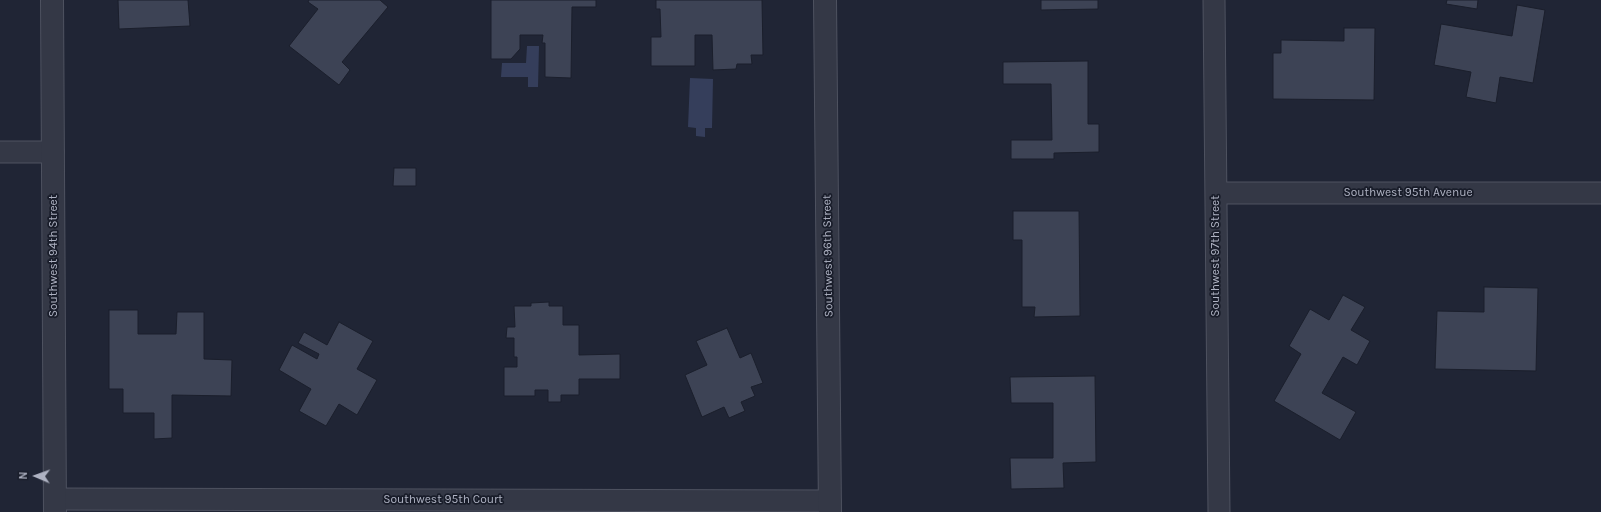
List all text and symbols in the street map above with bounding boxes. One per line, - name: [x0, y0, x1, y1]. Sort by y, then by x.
- street label: Southwest 95th Avenue: [1343, 186, 1473, 200]
- street label: Southwest 94th Street: [47, 195, 61, 317]
- street label: Southwest 96th Street: [820, 195, 836, 317]
- street label: Southwest 97th Street: [1209, 195, 1223, 317]
- north arrow: [16, 456, 56, 496]
- text: N: [17, 471, 30, 480]
- street label: Southwest 95th Court: [383, 493, 503, 507]

